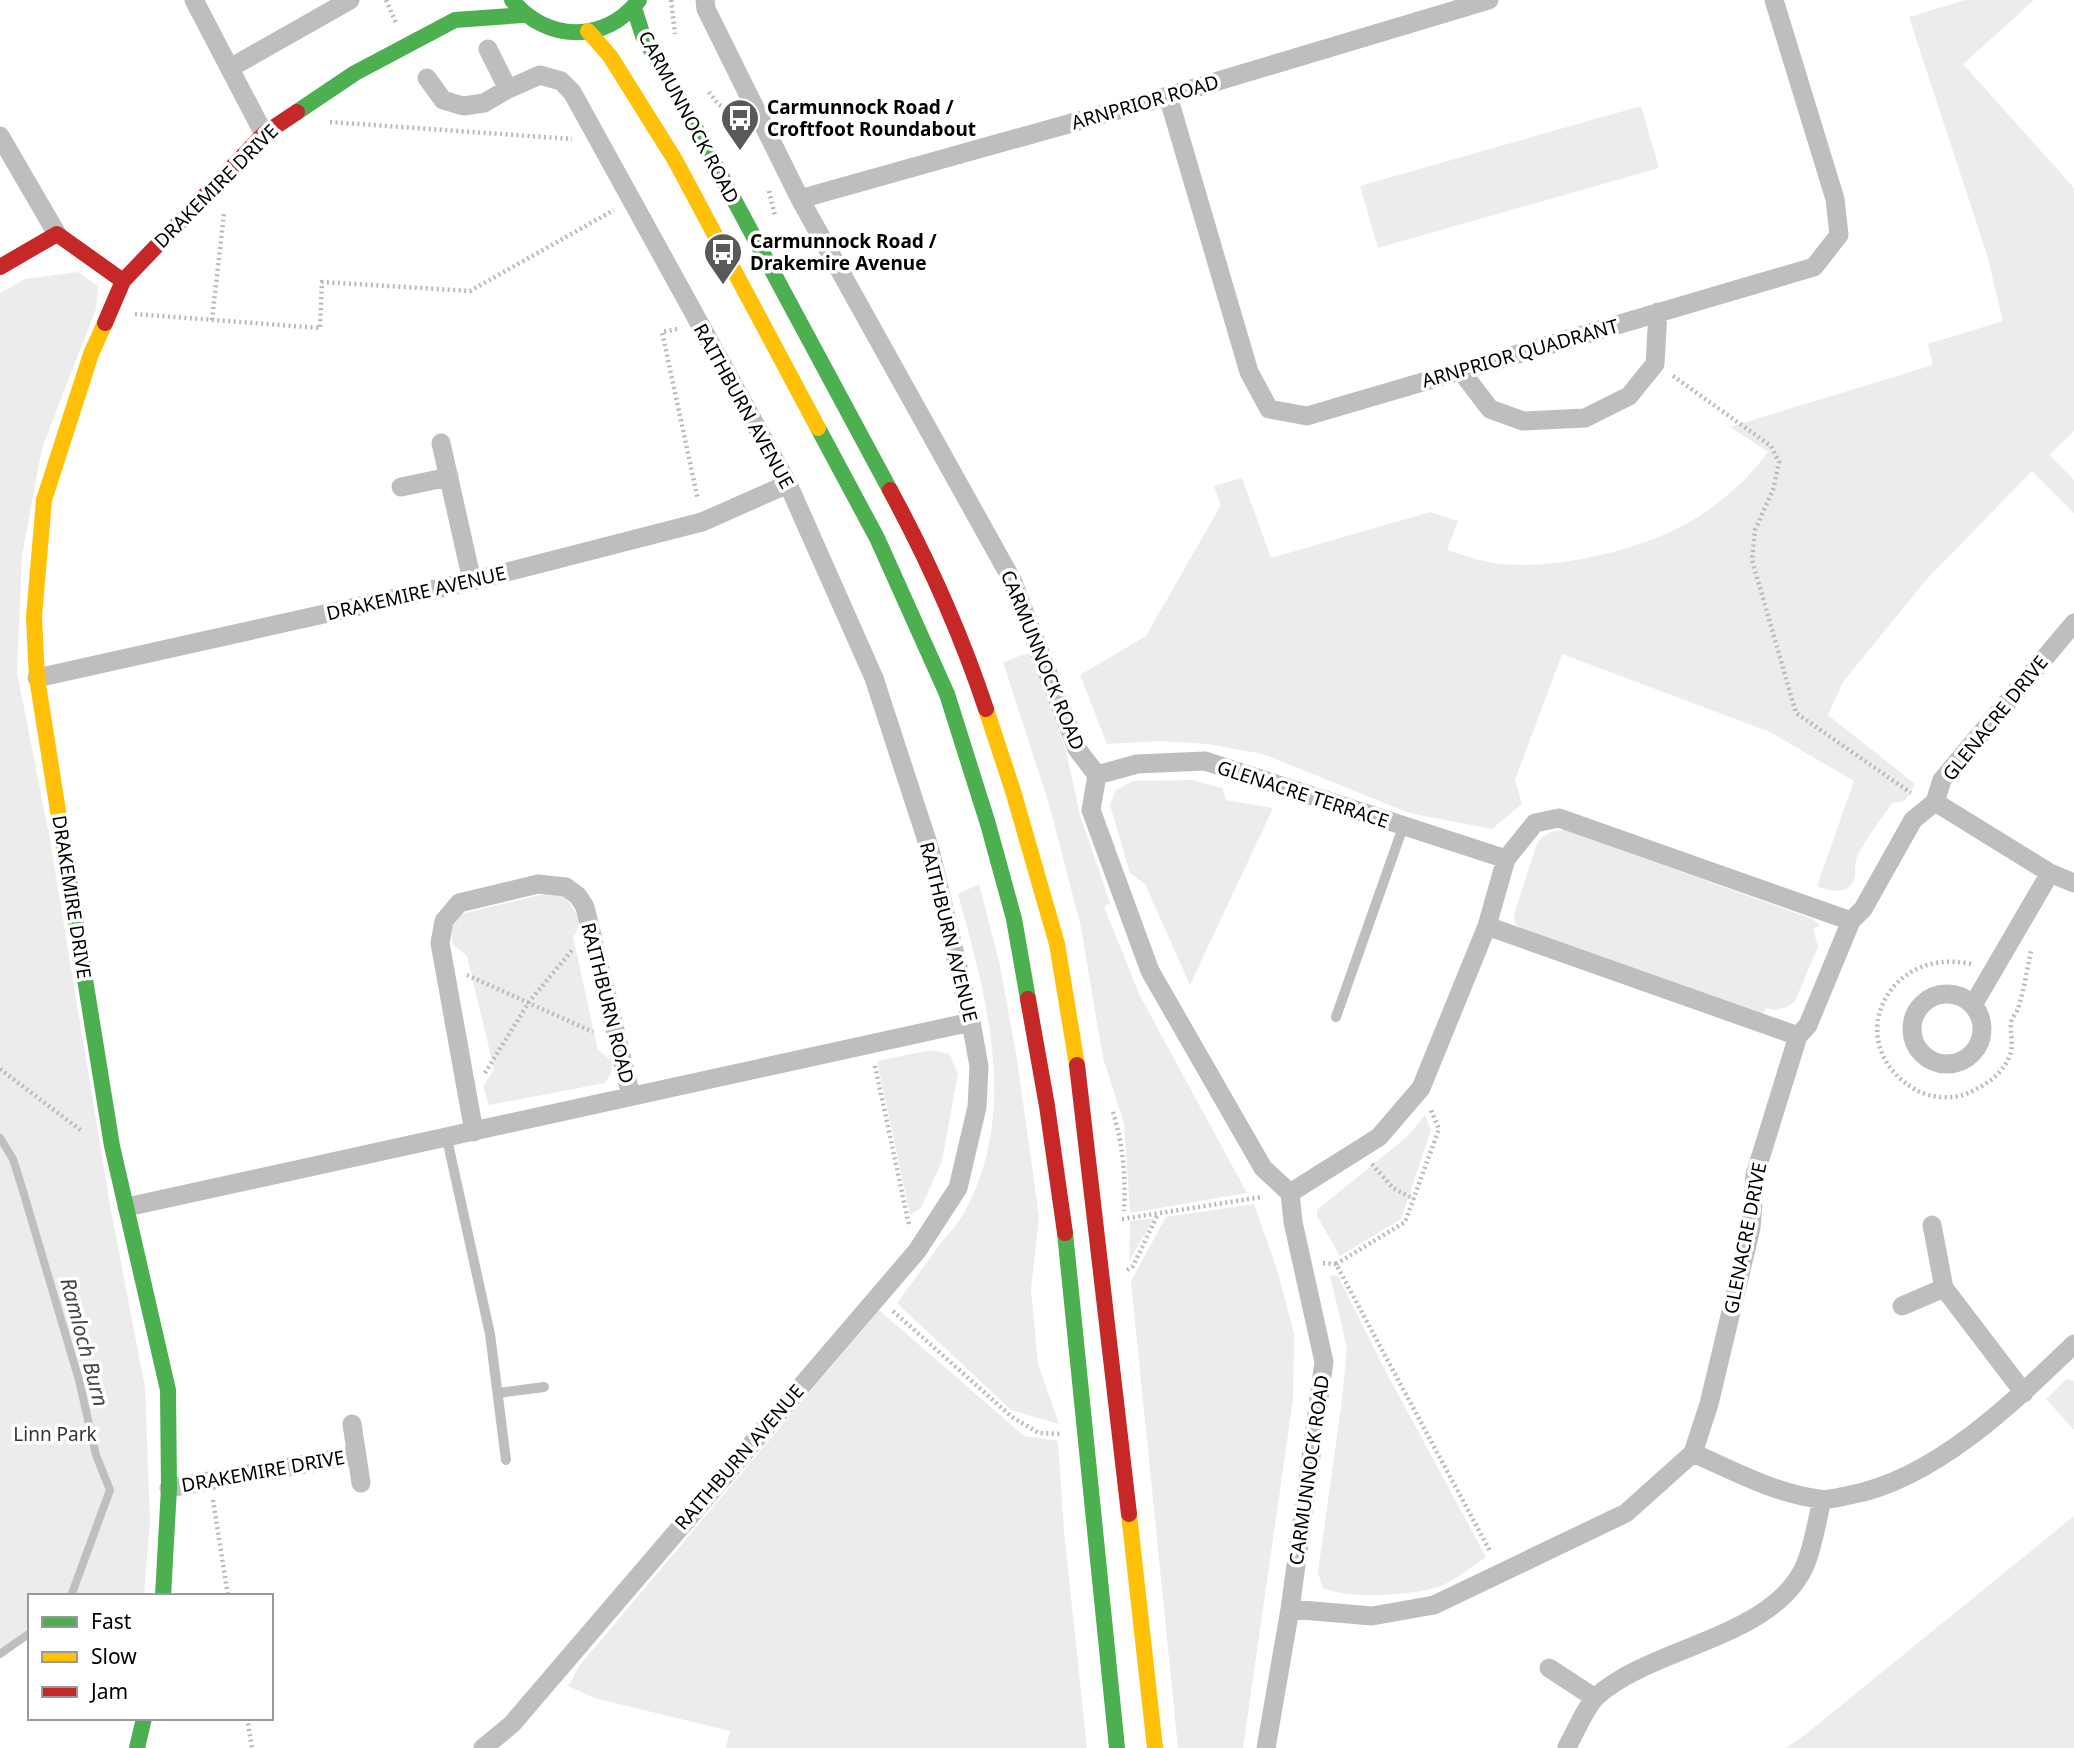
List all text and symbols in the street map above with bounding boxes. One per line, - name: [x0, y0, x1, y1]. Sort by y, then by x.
- street label: CARMUNNOCK ROAD: [632, 26, 746, 208]
- street label: ARNPRIOR ROAD: [1068, 69, 1222, 135]
- place label: Carmunnock Road / Croftfoot Roundabout: [767, 94, 976, 142]
- bus stop icon: Carmunnock Road / Croftfoot Roundabout: [719, 97, 761, 152]
- street label: DRAKEMIRE DRIVE: [148, 118, 284, 254]
- place label: Carmunnock Road / Drakemire Avenue: [750, 228, 937, 276]
- bus stop icon: Carmunnock Road / Drakemire Avenue: [702, 231, 744, 286]
- street label: ARNPRIOR QUADRANT: [1419, 312, 1622, 394]
- street label: RAITHBURN AVENUE: [688, 319, 800, 493]
- street label: DRAKEMIRE AVENUE: [324, 560, 508, 626]
- street label: CARMUNNOCK ROAD: [995, 566, 1091, 754]
- street label: GLENACRE DRIVE: [1936, 650, 2054, 786]
- street label: GLENACRE TERRACE: [1214, 754, 1392, 834]
- street label: DRAKEMIRE DRIVE: [46, 813, 98, 981]
- street label: RAITHBURN AVENUE: [914, 839, 984, 1025]
- street label: RAITHBURN ROAD: [575, 920, 641, 1086]
- street label: GLENACRE DRIVE: [1718, 1160, 1772, 1316]
- water label: Ramloch Burn: [54, 1275, 116, 1409]
- street label: CARMUNNOCK ROAD: [1283, 1373, 1335, 1567]
- street label: RAITHBURN AVENUE: [669, 1379, 809, 1535]
- park label: Linn Park: [13, 1421, 97, 1447]
- street label: DRAKEMIRE DRIVE: [179, 1444, 347, 1498]
- legend: [28, 1594, 273, 1720]
- text: Fast: [91, 1607, 132, 1635]
- text: Slow: [91, 1642, 137, 1670]
- text: Jam: [89, 1677, 128, 1705]

